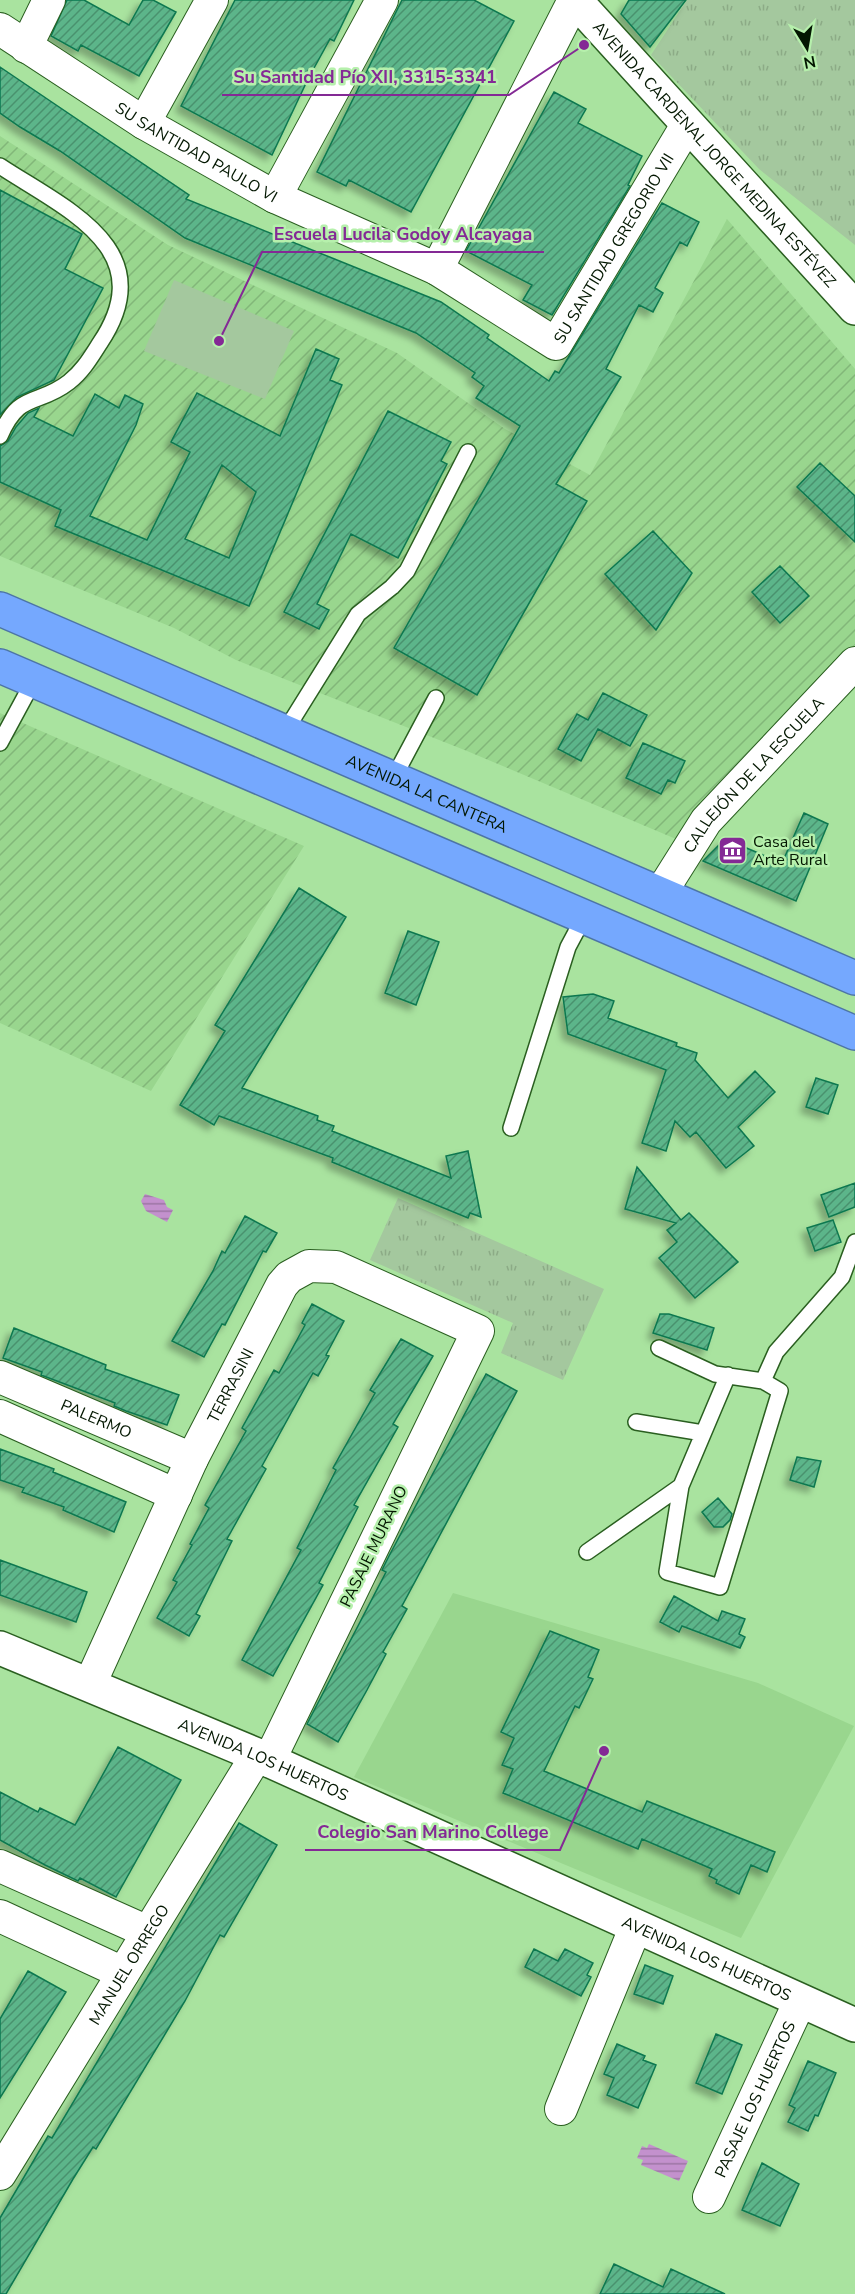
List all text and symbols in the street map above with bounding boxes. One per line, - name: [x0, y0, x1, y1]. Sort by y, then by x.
- street label: AVENIDA CARDENAL JORGE MEDINA ESTÉVEZ: [590, 17, 840, 291]
- north arrow: [777, 18, 837, 78]
- callout: Su Santidad Pío XII, 3315-3341: [222, 59, 509, 95]
- text: Su Santidad Pío XII, 3315-3341: [233, 65, 497, 89]
- street label: SU SANTIDAD PAULO VI: [111, 97, 281, 208]
- street label: SU SANTIDAD GREGORIO VII: [549, 149, 680, 348]
- callout: Escuela Lucila Godoy Alcayaga: [262, 216, 544, 252]
- text: Escuela Lucila Godoy Alcayaga: [274, 222, 532, 246]
- street label: CALLEJÓN DE LA ESCUELA: [679, 692, 830, 858]
- street label: AVENIDA LA CANTERA: [342, 750, 511, 839]
- place label: Casa del Arte Rural: [753, 831, 828, 871]
- museum icon: Casa del Arte Rural: [716, 834, 748, 866]
- street label: TERRASINI: [202, 1344, 260, 1427]
- street label: PALERMO: [57, 1394, 135, 1444]
- street label: PASAJE MURANO: [335, 1482, 413, 1611]
- street label: AVENIDA LOS HUERTOS: [175, 1713, 352, 1807]
- callout: Colegio San Marino College: [305, 1814, 560, 1850]
- text: Colegio San Marino College: [317, 1820, 549, 1844]
- street label: MANUEL ORREGO: [84, 1900, 175, 2029]
- street label: AVENIDA LOS HUERTOS: [618, 1911, 795, 2007]
- street label: PASAJE LOS HUERTOS: [710, 2018, 801, 2181]

